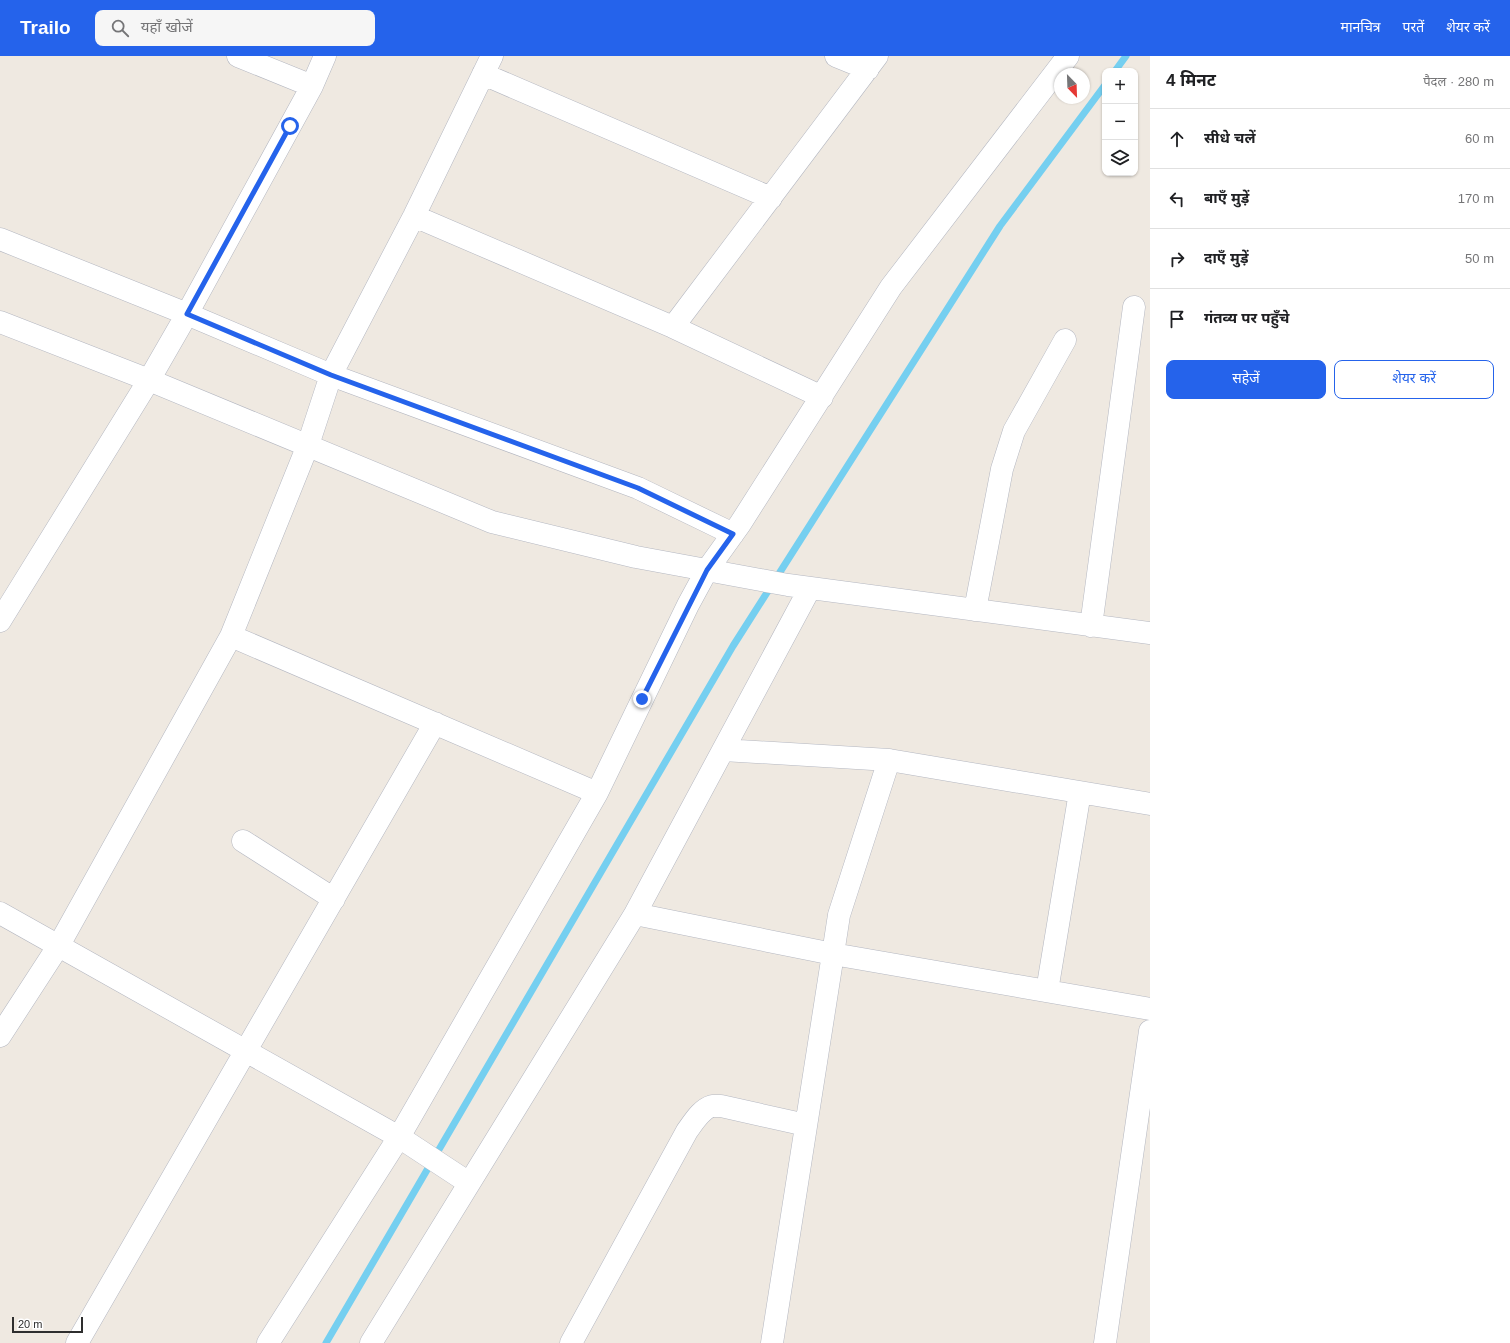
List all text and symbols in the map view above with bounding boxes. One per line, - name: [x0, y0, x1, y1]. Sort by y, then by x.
- search box: [95, 10, 375, 46]
- text: Trailo: [20, 17, 71, 38]
- icon: search: [109, 17, 131, 39]
- text: यहाँ खोजें: [141, 18, 193, 35]
- text: मानचित्र: [1341, 19, 1381, 35]
- text: परतें: [1403, 19, 1424, 35]
- text: शेयर करें: [1446, 19, 1490, 35]
- north arrow: [1054, 68, 1090, 104]
- map controls: [1102, 68, 1138, 176]
- button: +: [1102, 68, 1138, 104]
- text: 4 मिनट: [1166, 71, 1216, 90]
- text: पैदल · 280 m: [1423, 74, 1494, 89]
- button: −: [1102, 104, 1138, 140]
- route start: [281, 117, 299, 135]
- icon: ahead: [1166, 128, 1188, 150]
- text: सीधे चलें: [1204, 129, 1255, 146]
- text: 60 m: [1465, 131, 1494, 146]
- button: layers: [1102, 140, 1138, 176]
- icon: left: [1166, 188, 1188, 210]
- text: बाएँ मुड़ें: [1204, 189, 1249, 206]
- text: 170 m: [1458, 191, 1494, 206]
- icon: right: [1166, 248, 1188, 270]
- text: दाएँ मुड़ें: [1204, 249, 1248, 266]
- text: 50 m: [1465, 251, 1494, 266]
- icon: arrive: [1166, 308, 1188, 330]
- text: गंतव्य पर पहुँचे: [1204, 309, 1289, 326]
- button: सहेजें: [1166, 360, 1326, 399]
- button: शेयर करें: [1334, 360, 1494, 399]
- route end: [633, 690, 651, 708]
- scale bar: [12, 1315, 83, 1334]
- text: 20 m: [18, 1318, 42, 1330]

